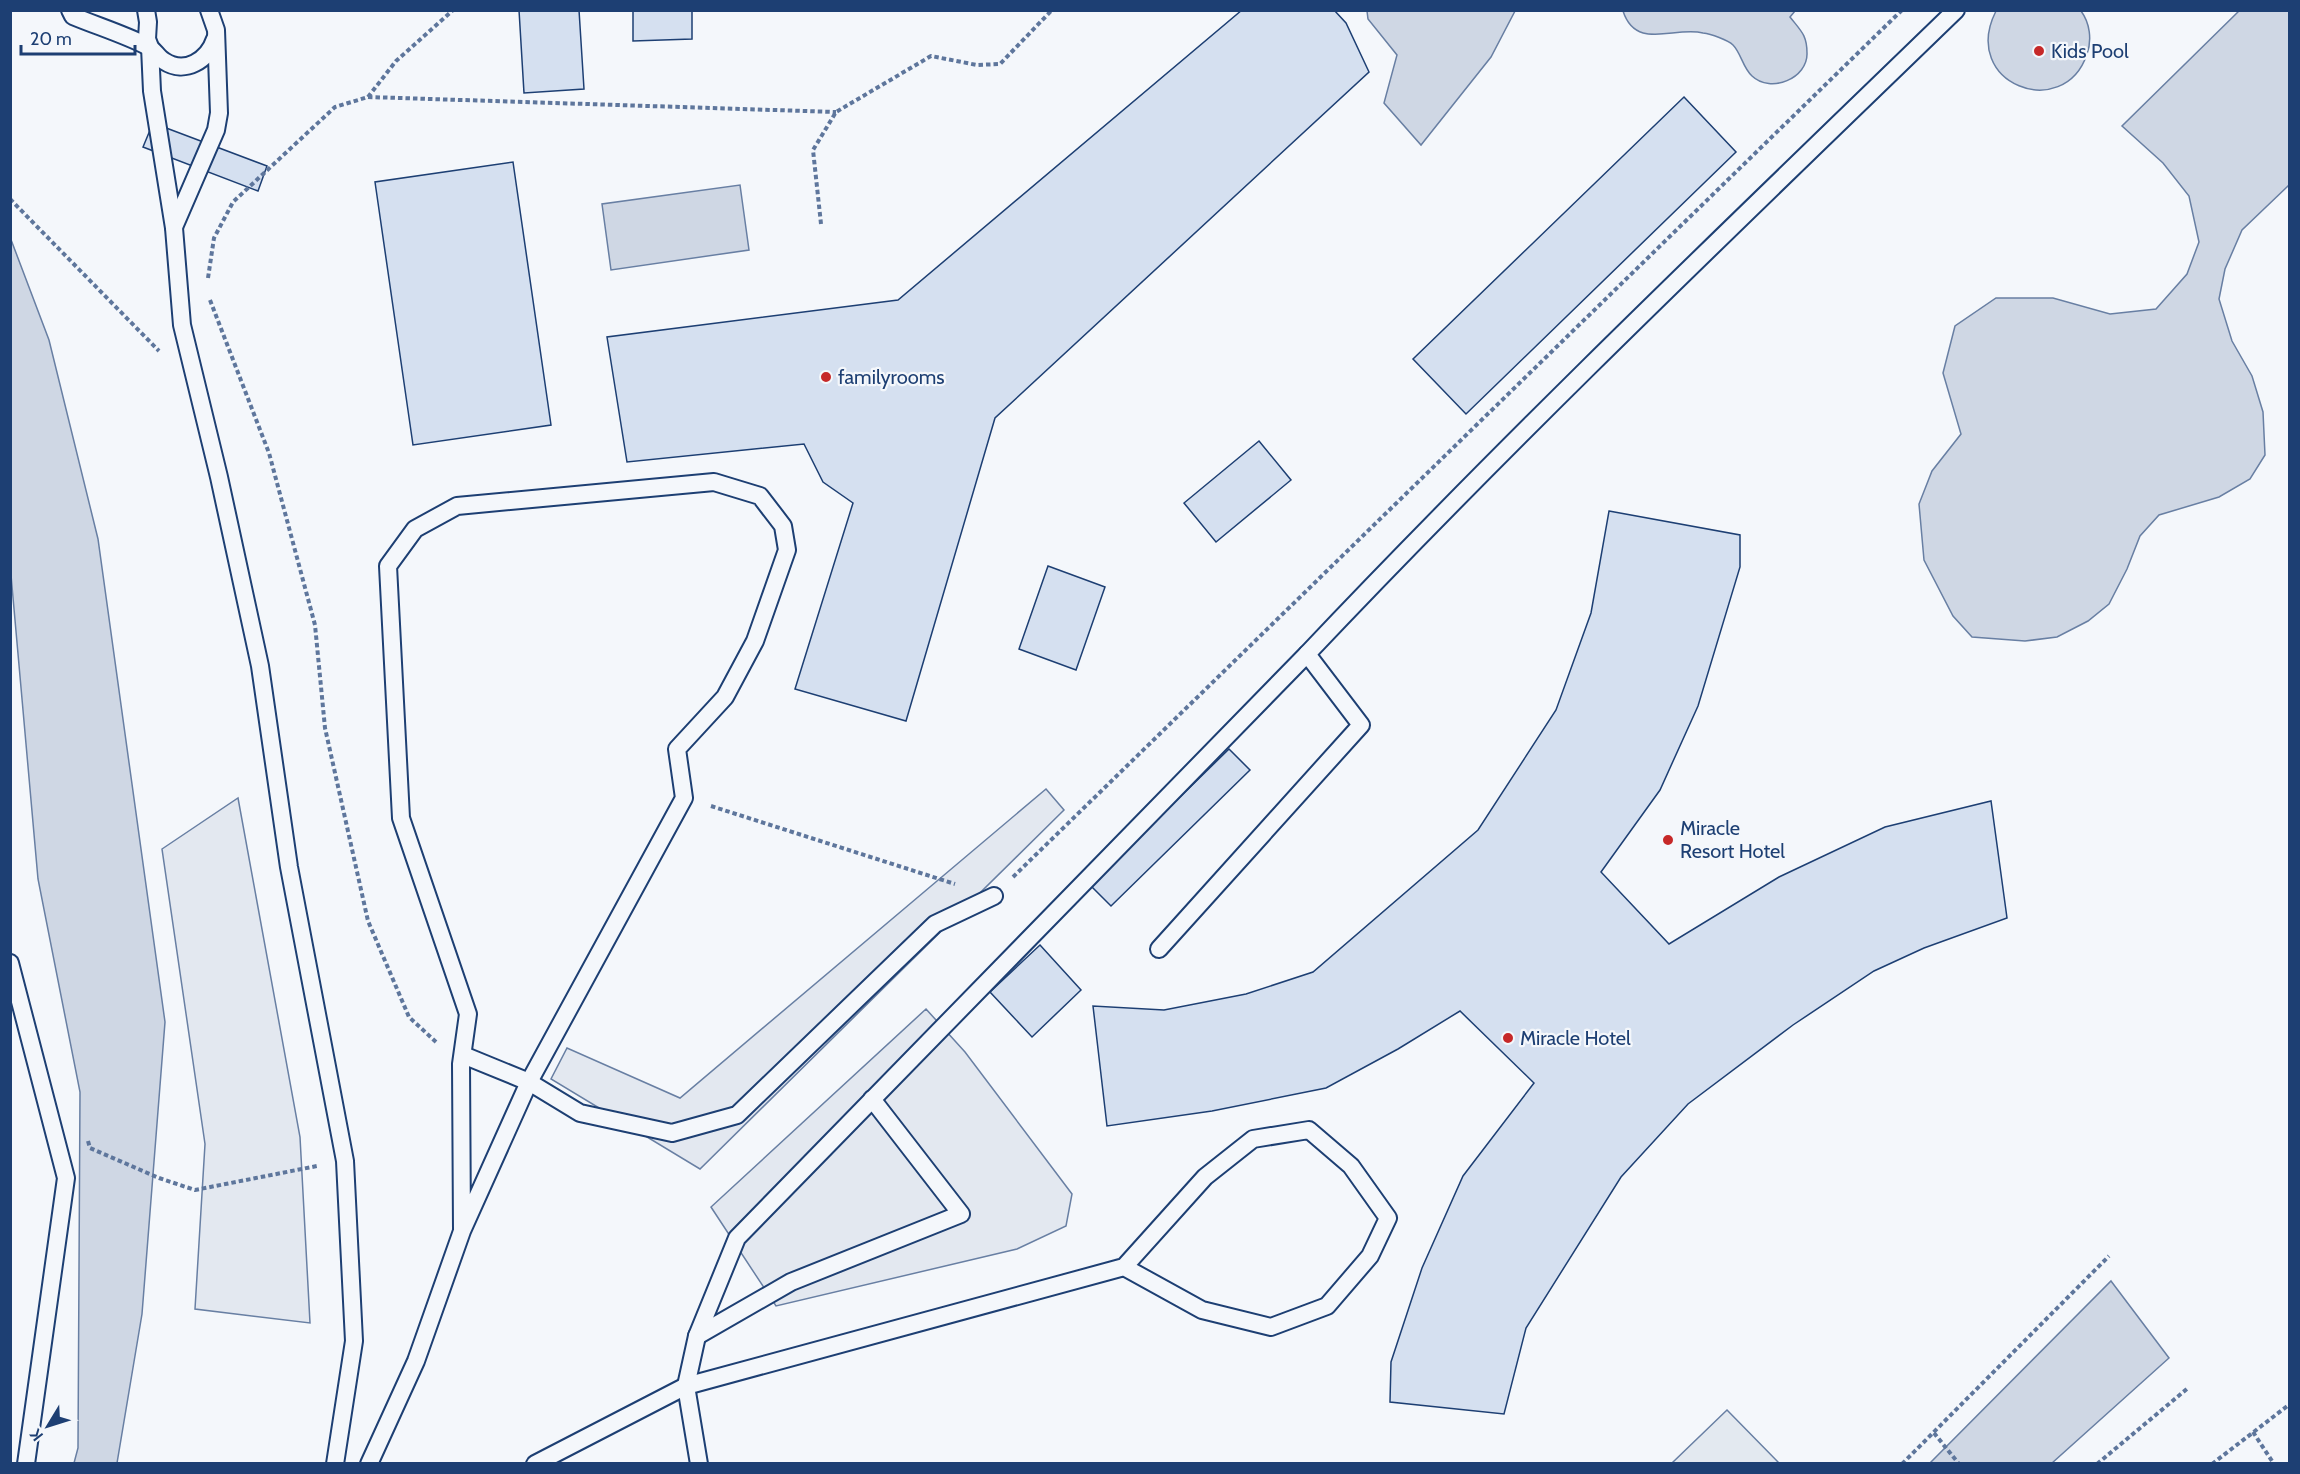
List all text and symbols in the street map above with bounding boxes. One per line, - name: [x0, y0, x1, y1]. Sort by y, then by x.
- scale bar: [21, 18, 135, 56]
- text: 20 m: [30, 28, 72, 50]
- place label: Kids Pool: [2051, 39, 2129, 63]
- marker: Kids Pool: [2032, 44, 2046, 58]
- place label: familyrooms: [838, 365, 944, 389]
- marker: familyrooms: [819, 370, 833, 384]
- place label: Miracle Resort Hotel: [1680, 816, 1785, 863]
- marker: Miracle Resort Hotel: [1661, 833, 1675, 847]
- place label: Miracle Hotel: [1520, 1026, 1631, 1050]
- marker: Miracle Hotel: [1501, 1031, 1515, 1045]
- north arrow: [18, 1396, 78, 1456]
- text: K: [26, 1425, 47, 1445]

